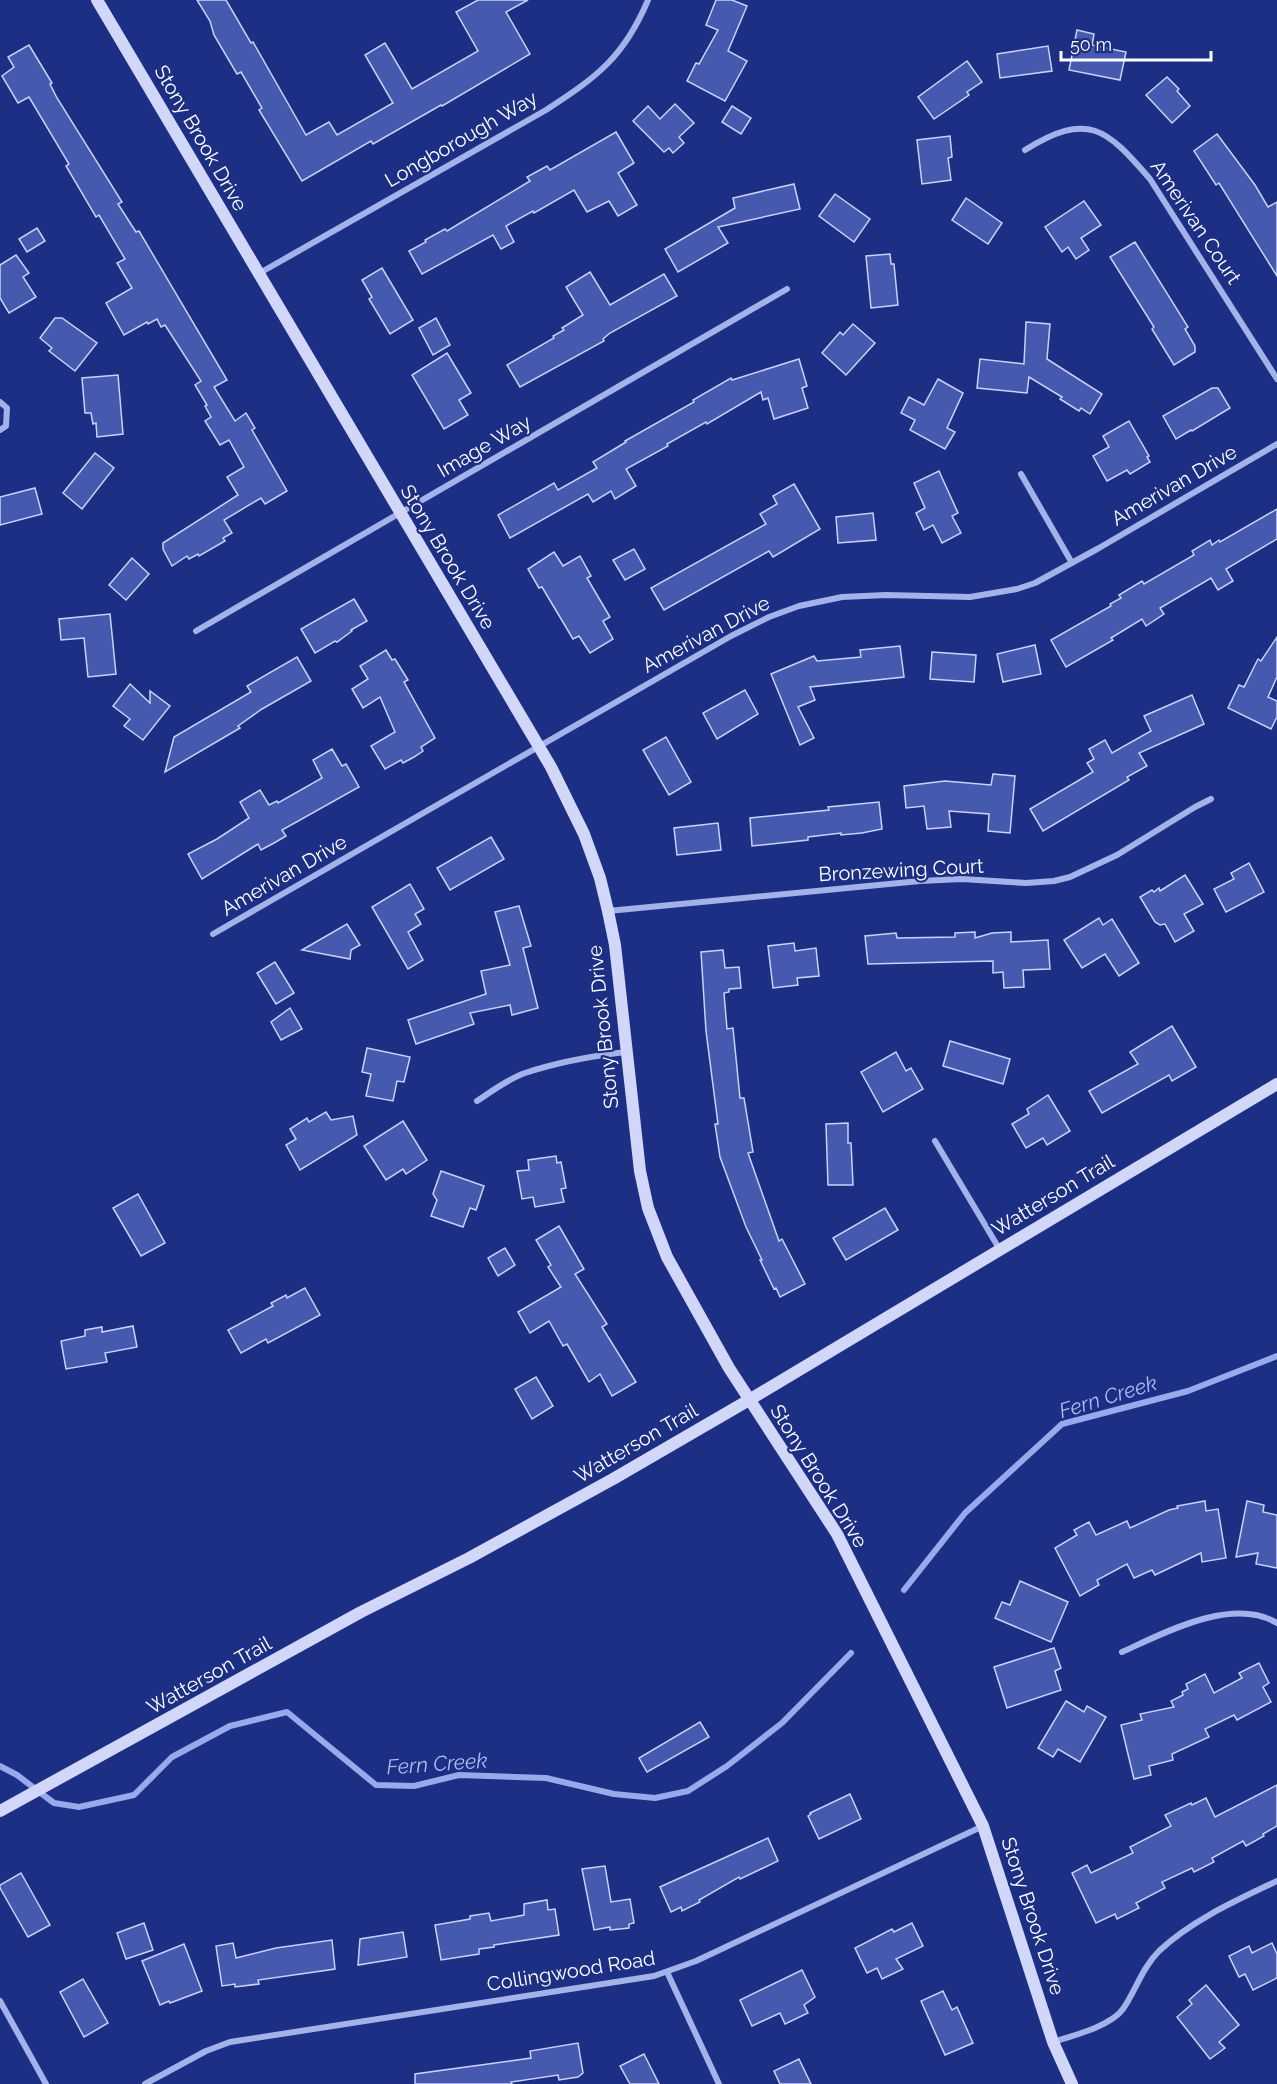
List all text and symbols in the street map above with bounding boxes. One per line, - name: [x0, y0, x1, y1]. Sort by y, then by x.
- scale bar: [1061, 24, 1211, 62]
- text: 50 m: [1070, 34, 1112, 55]
- street label: Stony Brook Drive: [149, 61, 253, 215]
- street label: Longborough Way: [381, 86, 542, 192]
- street label: Amerivan Court: [1146, 155, 1246, 289]
- street label: Image Way: [433, 410, 535, 482]
- street label: Amerivan Drive: [1107, 439, 1241, 531]
- street label: Stony Brook Drive: [395, 480, 501, 634]
- street label: Amerivan Drive: [638, 590, 774, 678]
- street label: Amerivan Drive: [217, 829, 351, 921]
- street label: Bronzewing Court: [818, 854, 985, 886]
- street label: Stony Brook Drive: [582, 944, 624, 1110]
- street label: Watterson Trail: [987, 1149, 1119, 1241]
- water label: Fern Creek: [1056, 1370, 1160, 1423]
- street label: Watterson Trail: [570, 1398, 702, 1488]
- street label: Stony Brook Drive: [765, 1400, 873, 1552]
- street label: Watterson Trail: [143, 1631, 276, 1719]
- water label: Fern Creek: [386, 1748, 488, 1779]
- street label: Stony Brook Drive: [996, 1834, 1070, 1998]
- street label: Collingwood Road: [485, 1946, 657, 1996]

